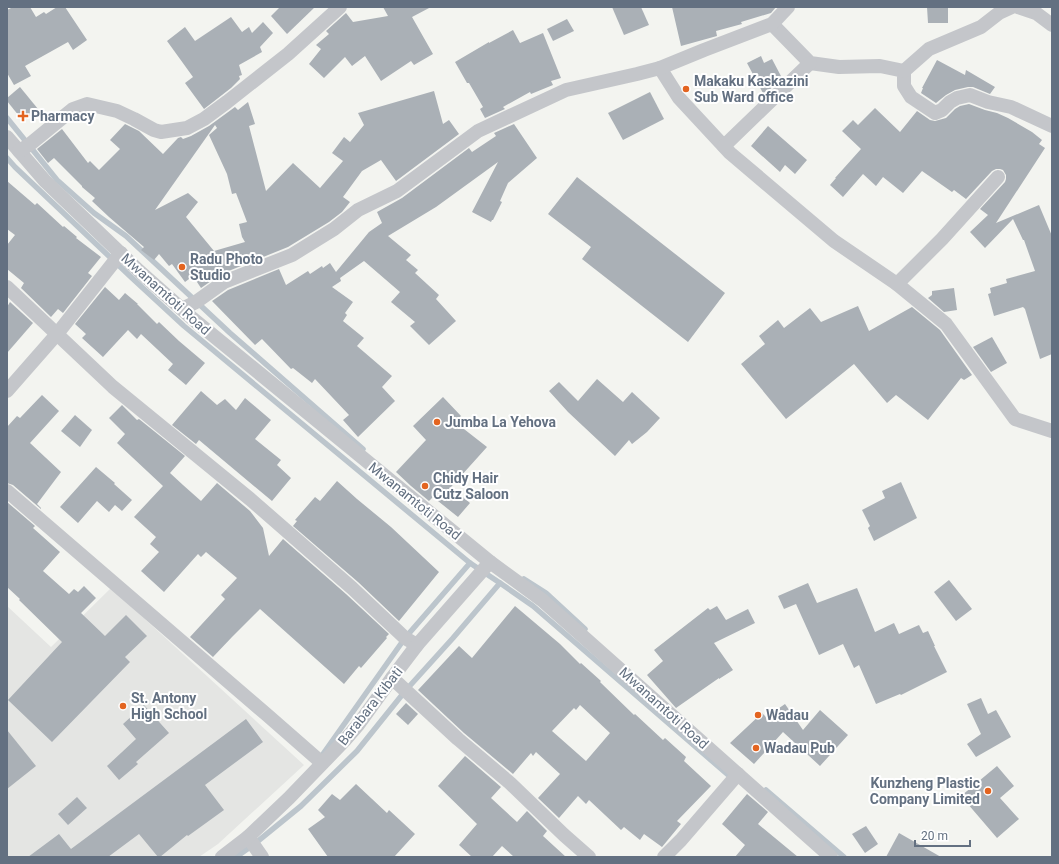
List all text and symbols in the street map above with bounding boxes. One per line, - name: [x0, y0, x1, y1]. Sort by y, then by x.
- place label: Makaku Kaskazini Sub Ward office: [694, 73, 808, 105]
- marker: Makaku Kaskazini Sub Ward office: [681, 84, 691, 94]
- place label: Pharmacy: [31, 108, 95, 124]
- marker: Pharmacy: [18, 111, 28, 121]
- street label: Mwanamtoti Road: [118, 250, 214, 338]
- place label: Radu Photo Studio: [190, 251, 263, 283]
- marker: Radu Photo Studio: [177, 262, 187, 272]
- place label: Jumba La Yehova: [445, 414, 557, 430]
- marker: Jumba La Yehova: [432, 417, 442, 427]
- street label: Mwanamtoti Road: [366, 459, 464, 543]
- place label: Chidy Hair Cutz Saloon: [433, 470, 509, 502]
- marker: Chidy Hair Cutz Saloon: [420, 481, 430, 491]
- street label: Barabara Kibati: [334, 664, 406, 748]
- street label: Mwanamtoti Road: [616, 664, 712, 752]
- place label: St. Antony High School: [131, 690, 207, 722]
- marker: St. Antony High School: [118, 701, 128, 711]
- place label: Wadau: [766, 707, 809, 723]
- marker: Wadau: [753, 710, 763, 720]
- place label: Wadau Pub: [764, 740, 835, 756]
- marker: Wadau Pub: [751, 743, 761, 753]
- place label: Kunzheng Plastic Company Limited: [870, 775, 980, 807]
- marker: Kunzheng Plastic Company Limited: [983, 786, 993, 796]
- scale bar: [915, 822, 970, 848]
- text: 20 m: [921, 829, 948, 843]

